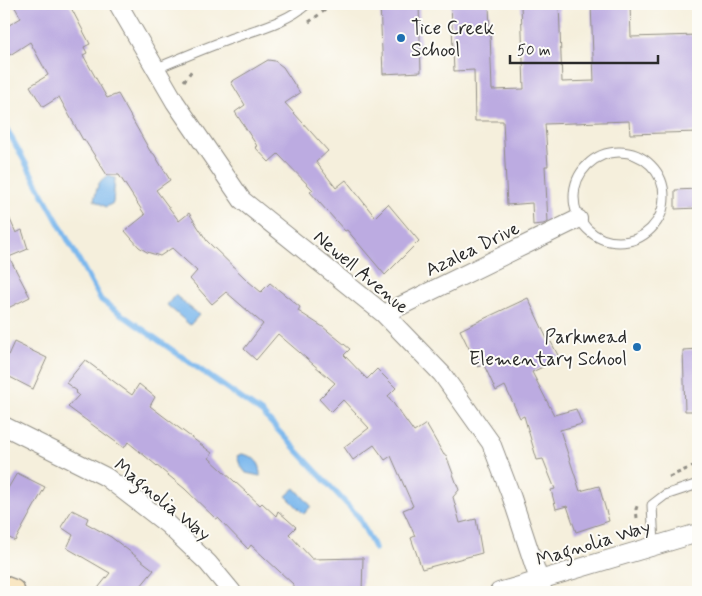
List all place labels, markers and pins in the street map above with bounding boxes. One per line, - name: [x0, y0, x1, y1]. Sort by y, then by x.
- place label: Tice Creek School: [411, 16, 495, 63]
- marker: Tice Creek School: [395, 32, 407, 44]
- place label: Parkmead Elementary School: [469, 325, 627, 372]
- marker: Parkmead Elementary School: [631, 341, 643, 353]

